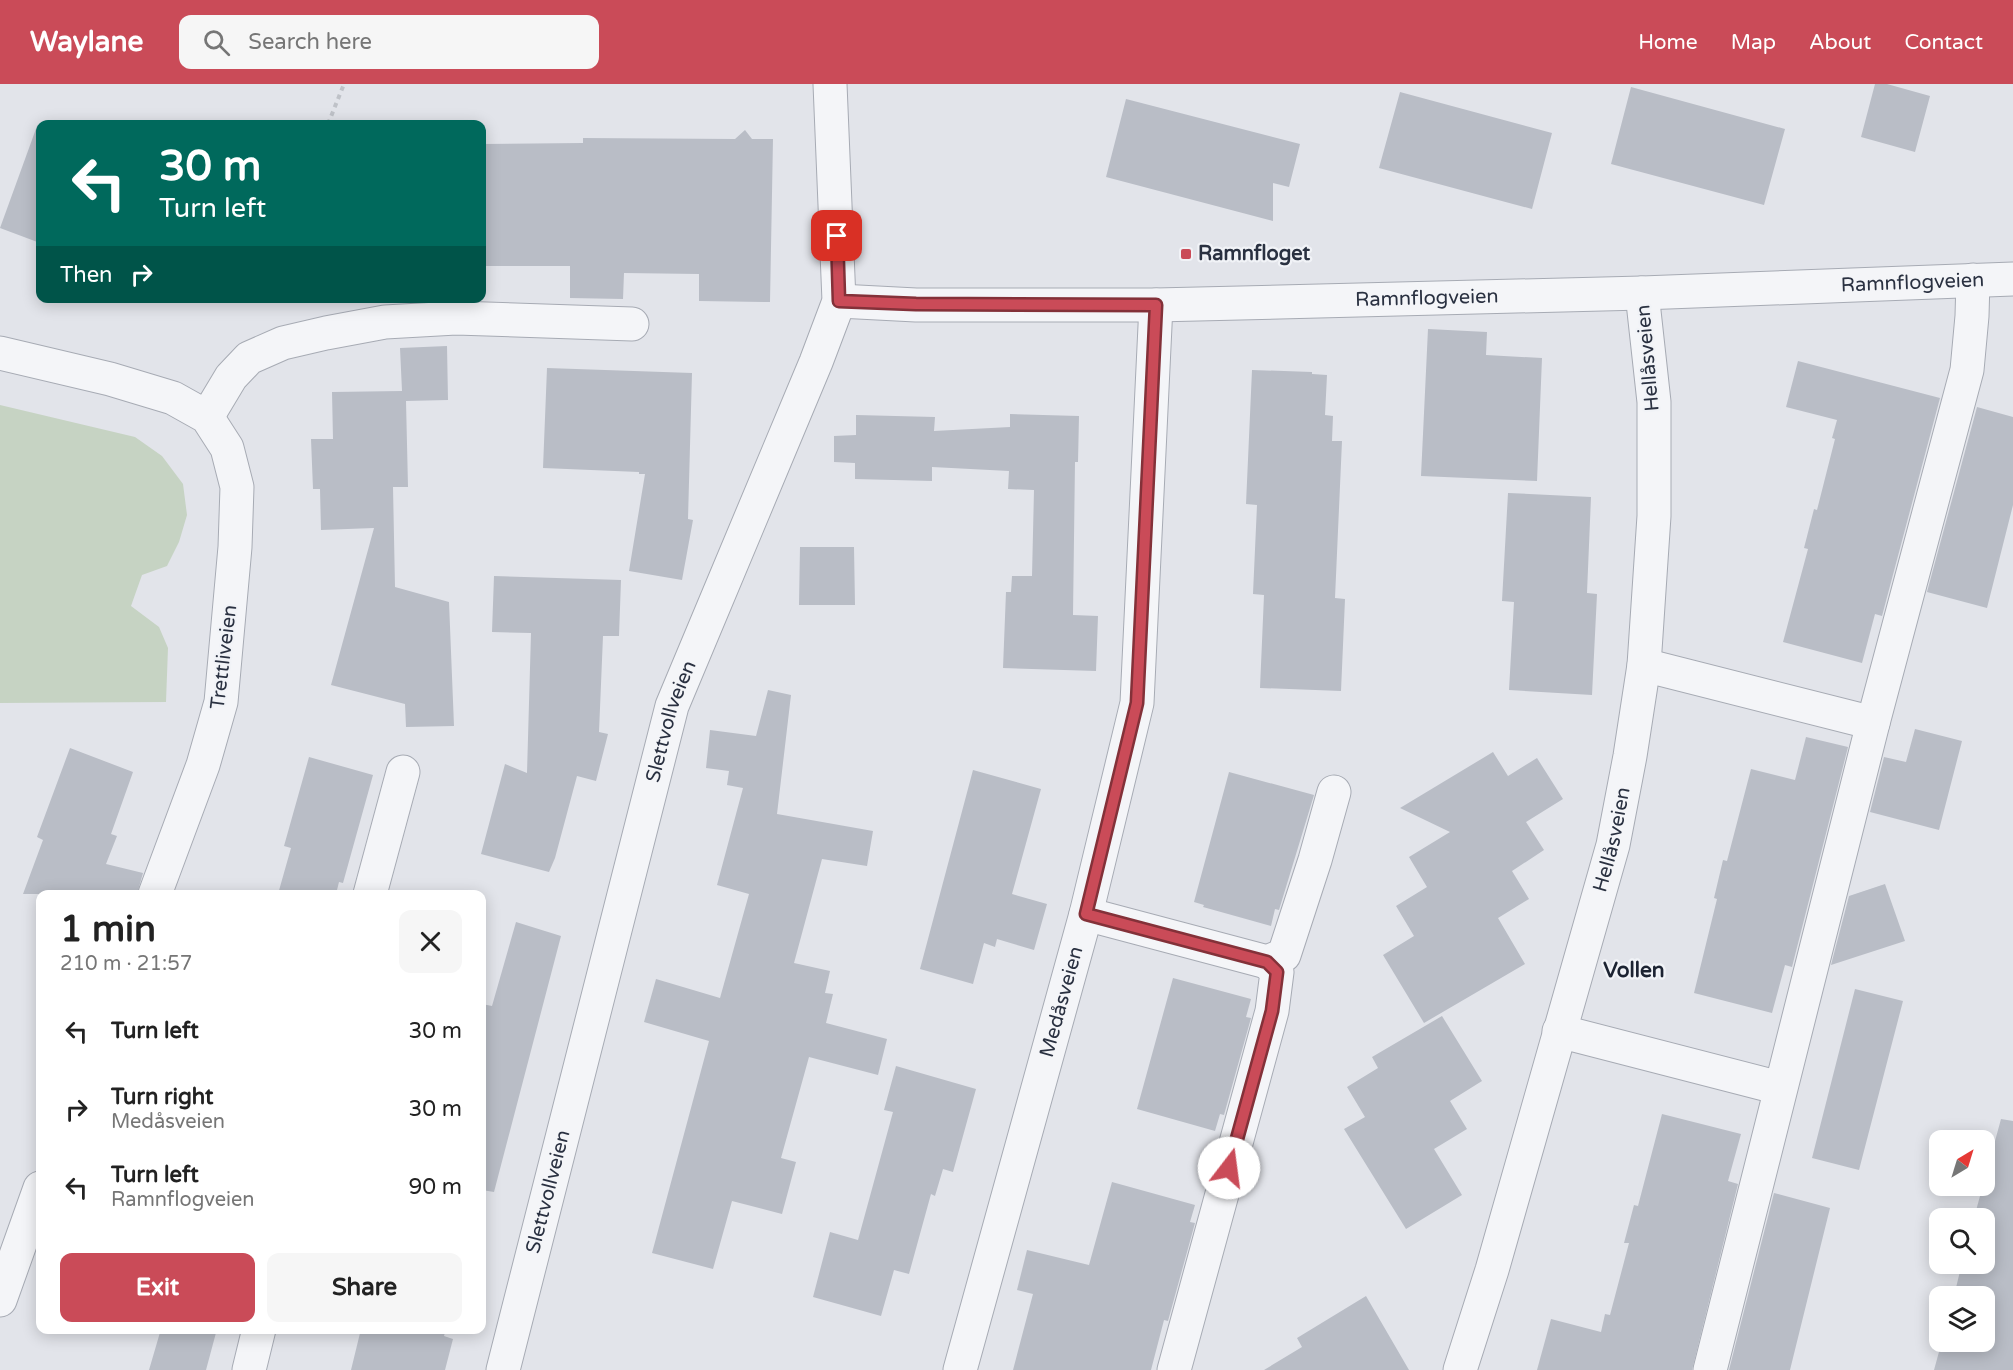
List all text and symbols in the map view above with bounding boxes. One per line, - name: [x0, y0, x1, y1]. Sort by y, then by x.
- search box: [179, 15, 599, 69]
- text: Waylane: [30, 25, 143, 59]
- icon: search: [200, 26, 233, 59]
- text: Search here: [248, 29, 372, 55]
- text: Home: [1638, 30, 1698, 55]
- text: Map: [1731, 30, 1776, 55]
- text: About: [1809, 30, 1871, 55]
- text: Contact: [1904, 30, 1983, 55]
- text: 30 m: [159, 141, 261, 192]
- icon: left: [60, 144, 138, 222]
- text: Turn left: [159, 192, 266, 225]
- pin: [811, 210, 862, 261]
- icon: arrive: [820, 219, 853, 252]
- place label: Ramnfloget: [1198, 242, 1311, 266]
- marker: Ramnfloget: [1179, 247, 1193, 261]
- icon: right: [125, 258, 158, 291]
- text: Then: [60, 262, 113, 288]
- street label: Ramnflogveien: [1840, 268, 1985, 297]
- street label: Ramnflogveien: [1355, 285, 1499, 312]
- street label: Hellåsveien: [1631, 304, 1665, 412]
- street label: Trettliveien: [206, 603, 242, 711]
- street label: Slettvollveien: [641, 657, 702, 785]
- street label: Hellåsveien: [1588, 785, 1636, 895]
- text: 1 min: [60, 908, 156, 951]
- button: close: [399, 910, 462, 973]
- street label: Medåsveien: [1035, 944, 1088, 1060]
- text: 210 m · 21:57: [60, 952, 192, 976]
- district label: Vollen: [1603, 958, 1665, 983]
- icon: left: [60, 1015, 93, 1048]
- text: Turn left: [111, 1018, 199, 1044]
- text: 30 m: [408, 1018, 462, 1044]
- text: Turn right: [111, 1084, 213, 1110]
- icon: right: [60, 1093, 93, 1126]
- text: 30 m: [408, 1096, 462, 1122]
- text: Medåsveien: [111, 1110, 225, 1134]
- street label: Slettvollveien: [521, 1127, 576, 1256]
- north arrow: [1929, 1130, 1995, 1196]
- map controls: [1929, 1130, 1995, 1352]
- position arrow: [1197, 1136, 1261, 1200]
- text: Turn left: [111, 1162, 199, 1188]
- icon: left: [60, 1171, 93, 1204]
- text: 90 m: [408, 1174, 462, 1200]
- text: Ramnflogveien: [111, 1188, 255, 1212]
- button: search: [1929, 1208, 1995, 1274]
- button: Exit: [60, 1253, 255, 1322]
- button: Share: [267, 1253, 462, 1322]
- button: layers: [1929, 1286, 1995, 1352]

